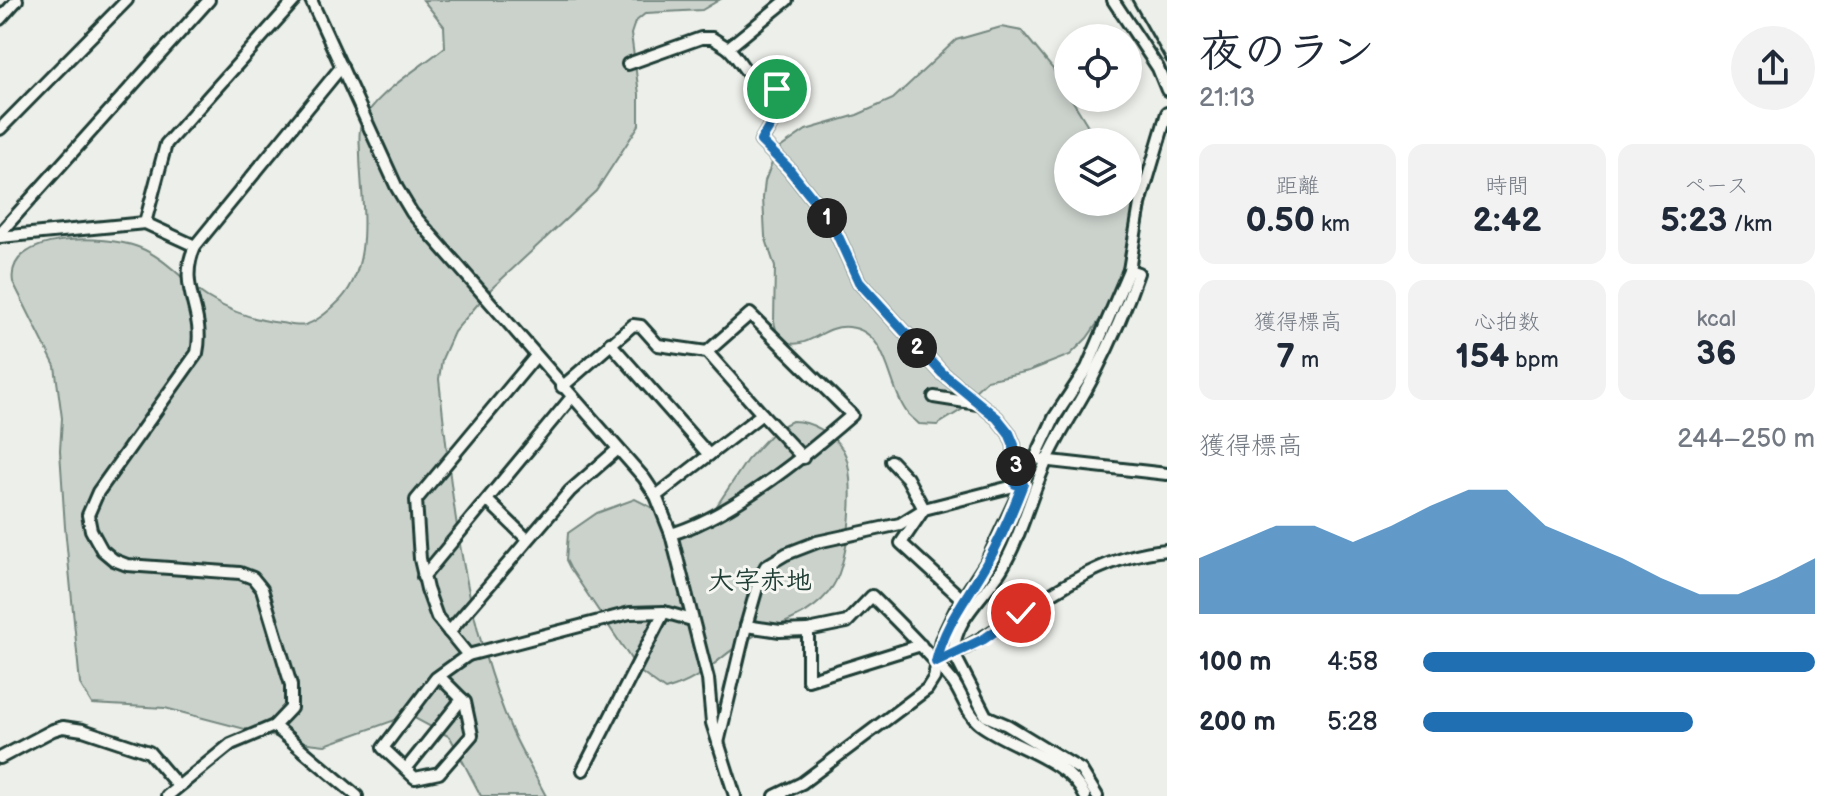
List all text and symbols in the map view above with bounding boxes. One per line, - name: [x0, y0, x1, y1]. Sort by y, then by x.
- map controls: [1054, 24, 1142, 216]
- button: locate: [1054, 24, 1142, 112]
- text: 夜のラン: [1199, 26, 1375, 79]
- button: share: [1731, 26, 1815, 110]
- pin: [743, 55, 811, 123]
- icon: arrive: [755, 67, 799, 111]
- text: 21:13: [1199, 83, 1255, 114]
- button: layers: [1054, 128, 1142, 216]
- text: 距離: [1276, 173, 1320, 200]
- text: 時間: [1485, 173, 1529, 200]
- text: ペース: [1684, 173, 1749, 200]
- pin: 1: [807, 198, 847, 238]
- text: 0.50: [1245, 200, 1315, 241]
- text: 2:42: [1473, 200, 1541, 241]
- text: 5:23: [1660, 200, 1727, 241]
- text: 1: [822, 204, 832, 231]
- text: km: [1315, 211, 1350, 238]
- text: /km: [1727, 211, 1772, 238]
- text: kcal: [1697, 306, 1736, 333]
- text: 獲得標高: [1254, 309, 1342, 336]
- text: 心拍数: [1474, 309, 1540, 336]
- pin: 2: [897, 328, 937, 368]
- text: 36: [1696, 333, 1737, 374]
- text: 2: [910, 334, 924, 361]
- text: 7: [1276, 336, 1295, 377]
- text: 154: [1455, 336, 1509, 377]
- text: m: [1295, 347, 1319, 374]
- text: bpm: [1509, 347, 1559, 374]
- text: 244–250 m: [1677, 424, 1815, 455]
- text: 獲得標高: [1199, 431, 1303, 462]
- pin: 3: [996, 446, 1036, 486]
- text: 3: [1010, 452, 1022, 479]
- district label: 大字赤地: [708, 566, 812, 597]
- pin: [987, 579, 1055, 647]
- icon: check: [999, 591, 1043, 635]
- text: 100 m: [1199, 647, 1272, 678]
- text: 4:58: [1327, 647, 1378, 678]
- text: 200 m: [1199, 707, 1276, 738]
- text: 5:28: [1327, 707, 1378, 738]

